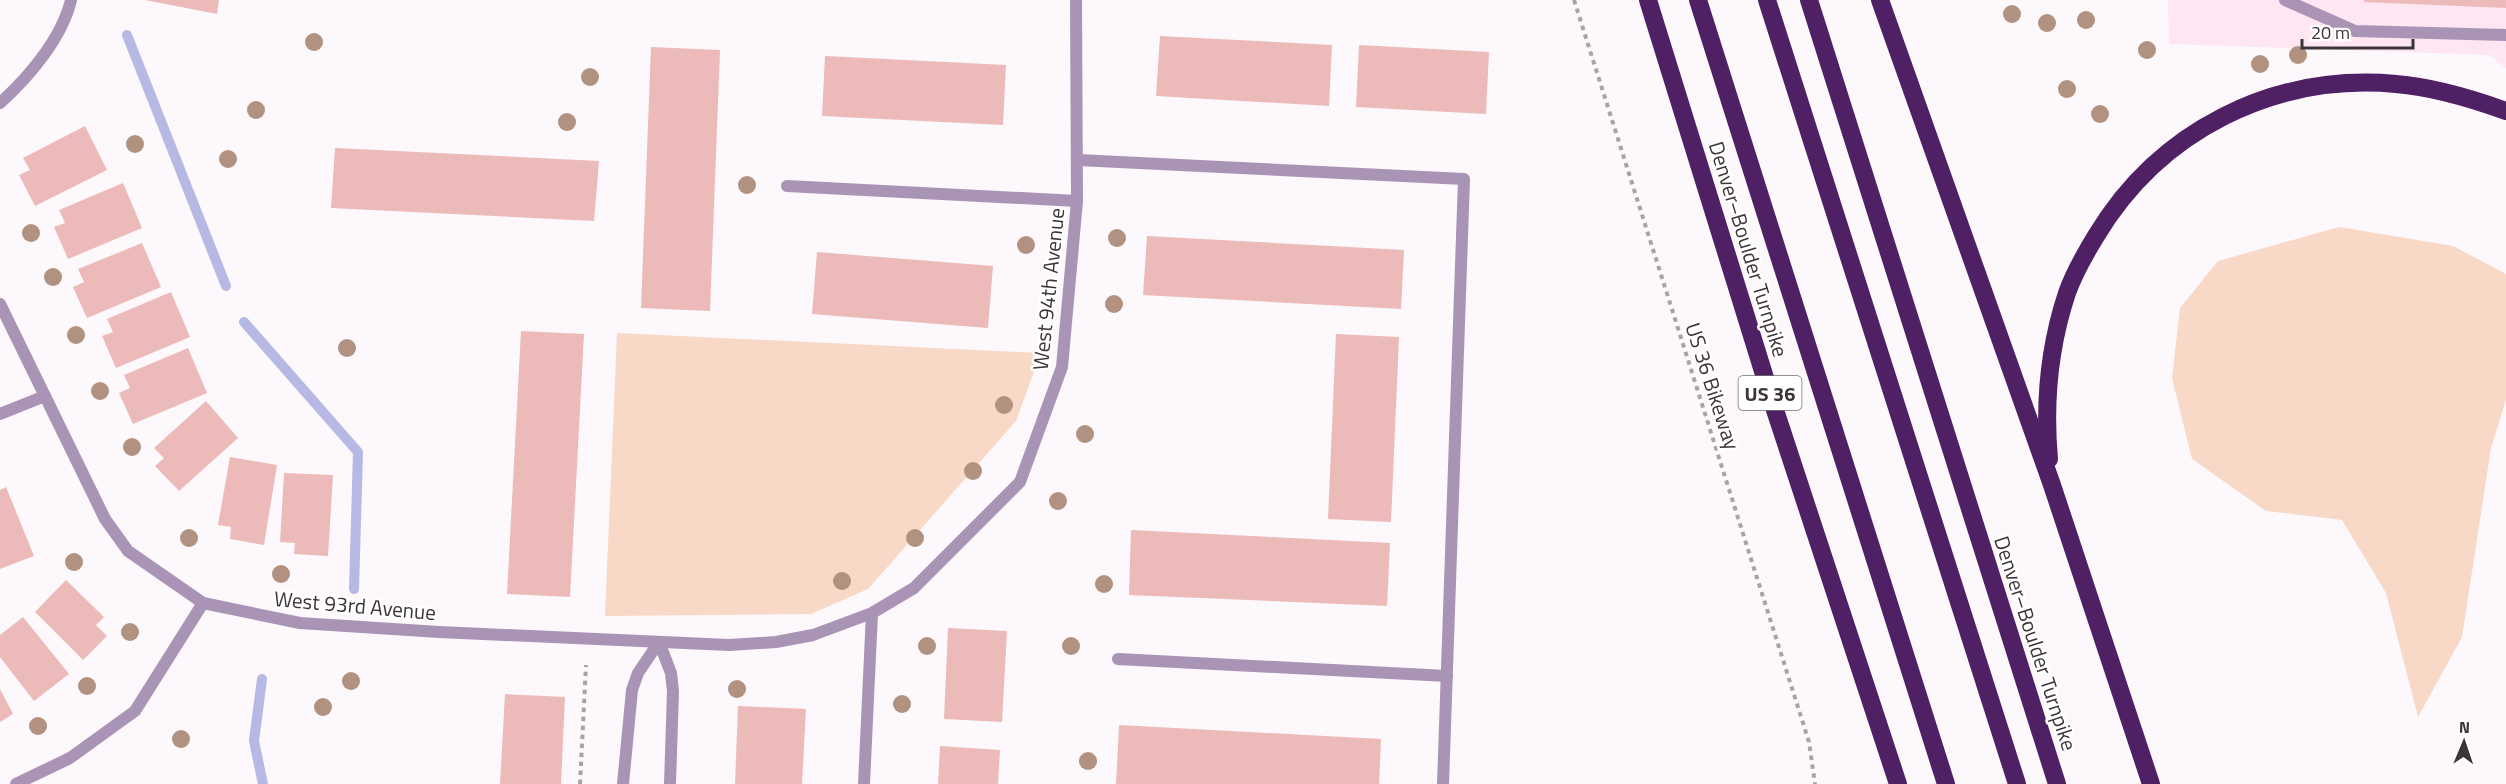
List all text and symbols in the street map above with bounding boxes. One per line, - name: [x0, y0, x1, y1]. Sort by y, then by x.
- scale bar: [2302, 12, 2413, 50]
- text: 20 m: [2311, 19, 2350, 46]
- street label: Denver–Boulder Turnpike: [1701, 137, 1797, 361]
- street label: West 94th Avenue: [1024, 206, 1072, 372]
- street label: US 36 Bikeway: [1677, 318, 1749, 454]
- road number: US 36: [1738, 376, 1802, 410]
- street label: Denver–Boulder Turnpike: [1986, 532, 2086, 754]
- street label: West 93rd Avenue: [273, 582, 437, 628]
- north arrow: [2434, 712, 2494, 772]
- text: N: [2459, 715, 2470, 739]

